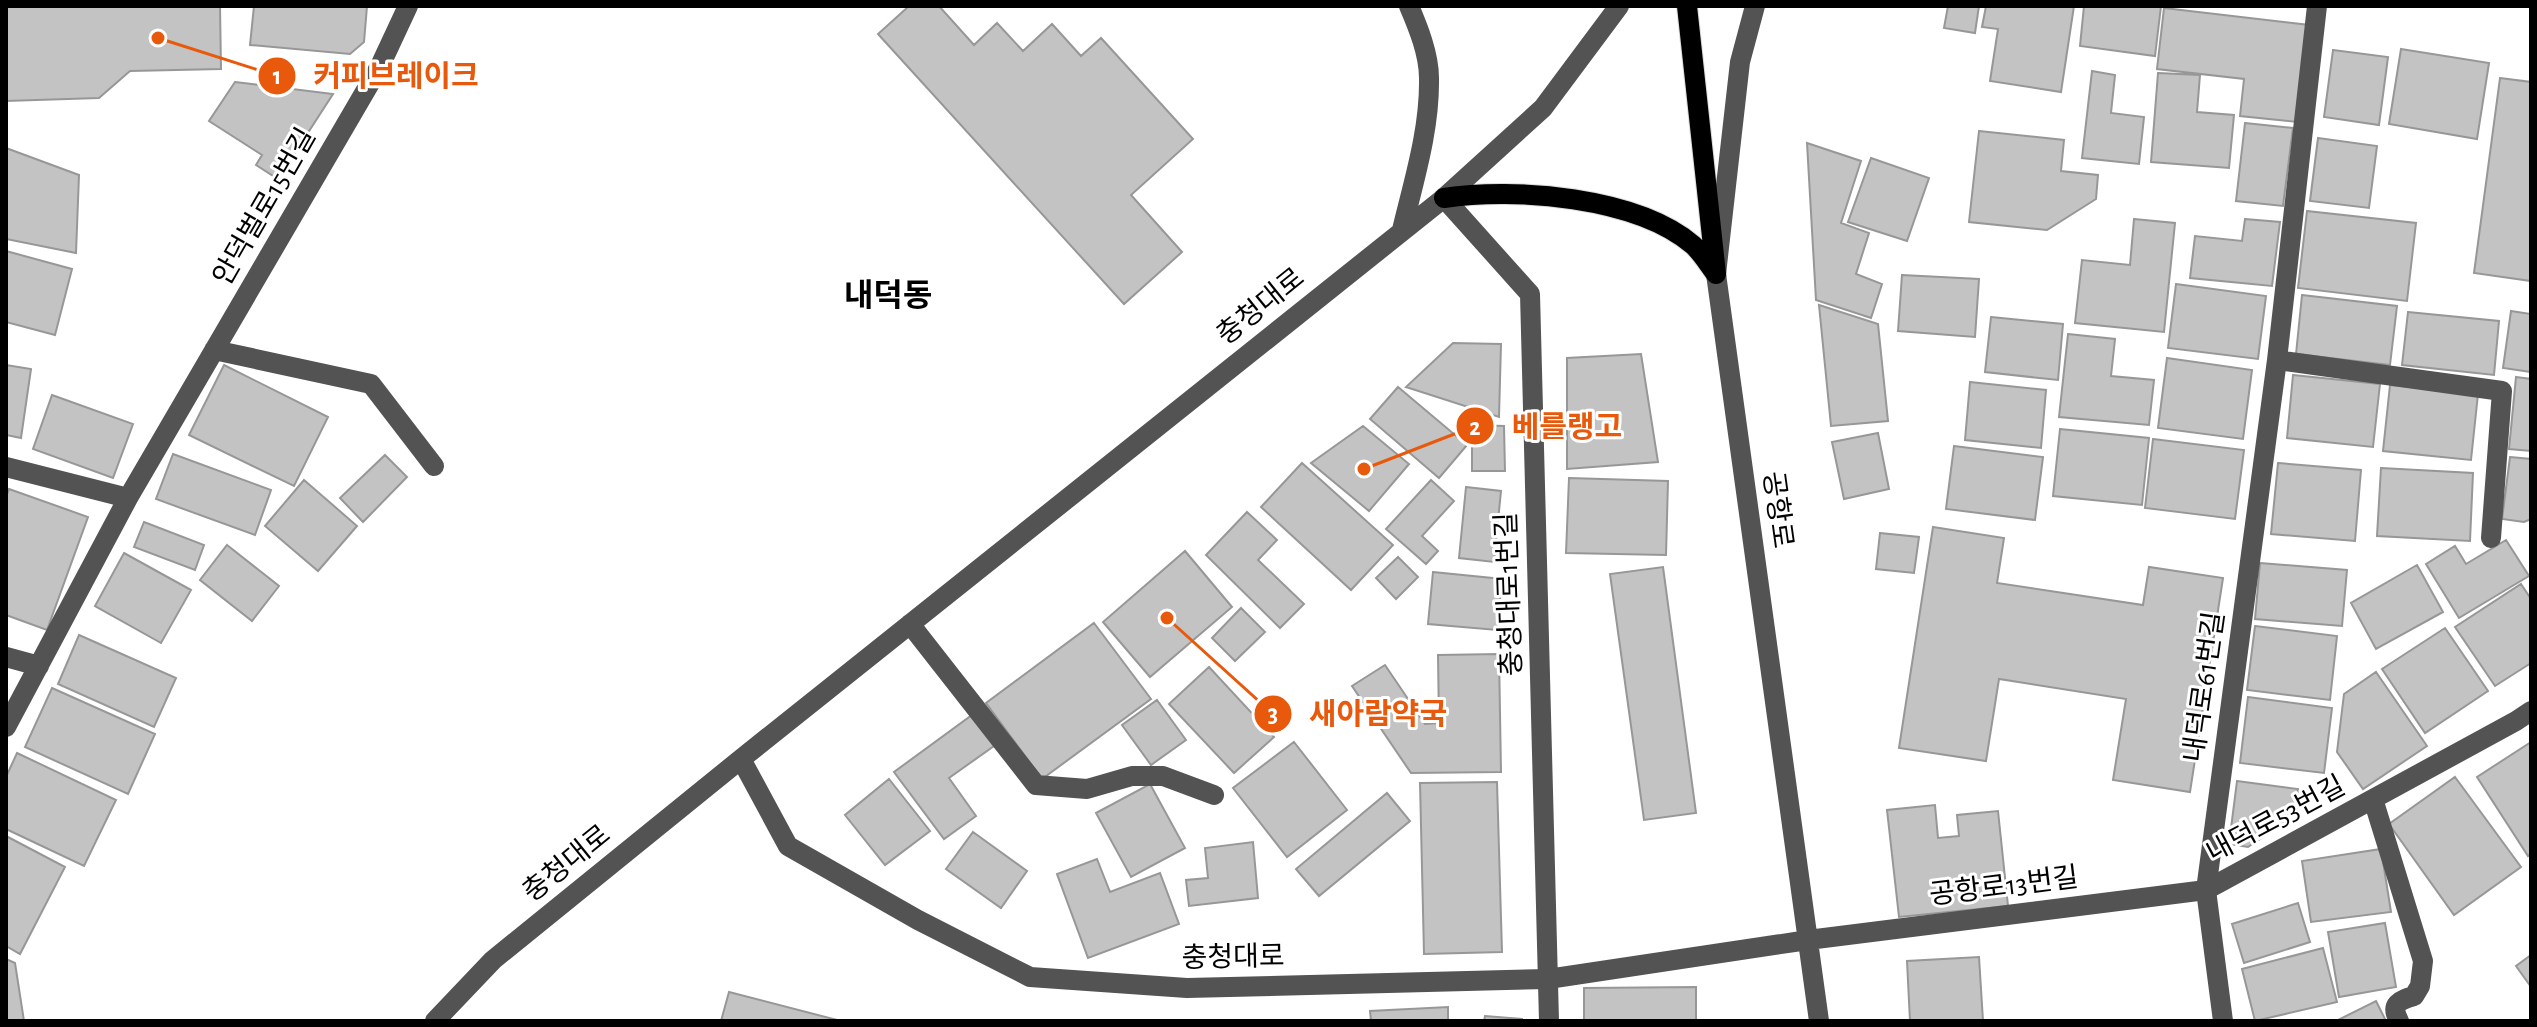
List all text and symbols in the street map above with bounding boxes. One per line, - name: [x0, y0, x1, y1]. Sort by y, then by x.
- callout: 커피브레이크: [257, 49, 495, 103]
- text: 커피브레이크: [313, 61, 479, 92]
- text: 1: [273, 65, 281, 89]
- street label: 안덕벌로15번길: [207, 123, 321, 290]
- street label: 충청대로: [1211, 262, 1310, 350]
- district label: 내덕동: [844, 279, 932, 312]
- callout: 베를랭고: [1455, 399, 1638, 453]
- text: 베를랭고: [1512, 411, 1622, 443]
- text: 2: [1469, 416, 1481, 440]
- street label: 공항로: [1758, 470, 1798, 550]
- street label: 충청대로1번길: [1491, 511, 1527, 677]
- street label: 내덕로61번길: [2179, 610, 2229, 764]
- callout: 새아람약국: [1253, 687, 1463, 741]
- text: 새아람약국: [1309, 698, 1447, 730]
- text: 3: [1268, 703, 1278, 727]
- street label: 내덕로53번길: [2201, 770, 2350, 868]
- street label: 충청대로: [517, 819, 616, 907]
- street label: 공항로13번길: [1928, 862, 2080, 910]
- street label: 충청대로: [1181, 941, 1285, 973]

